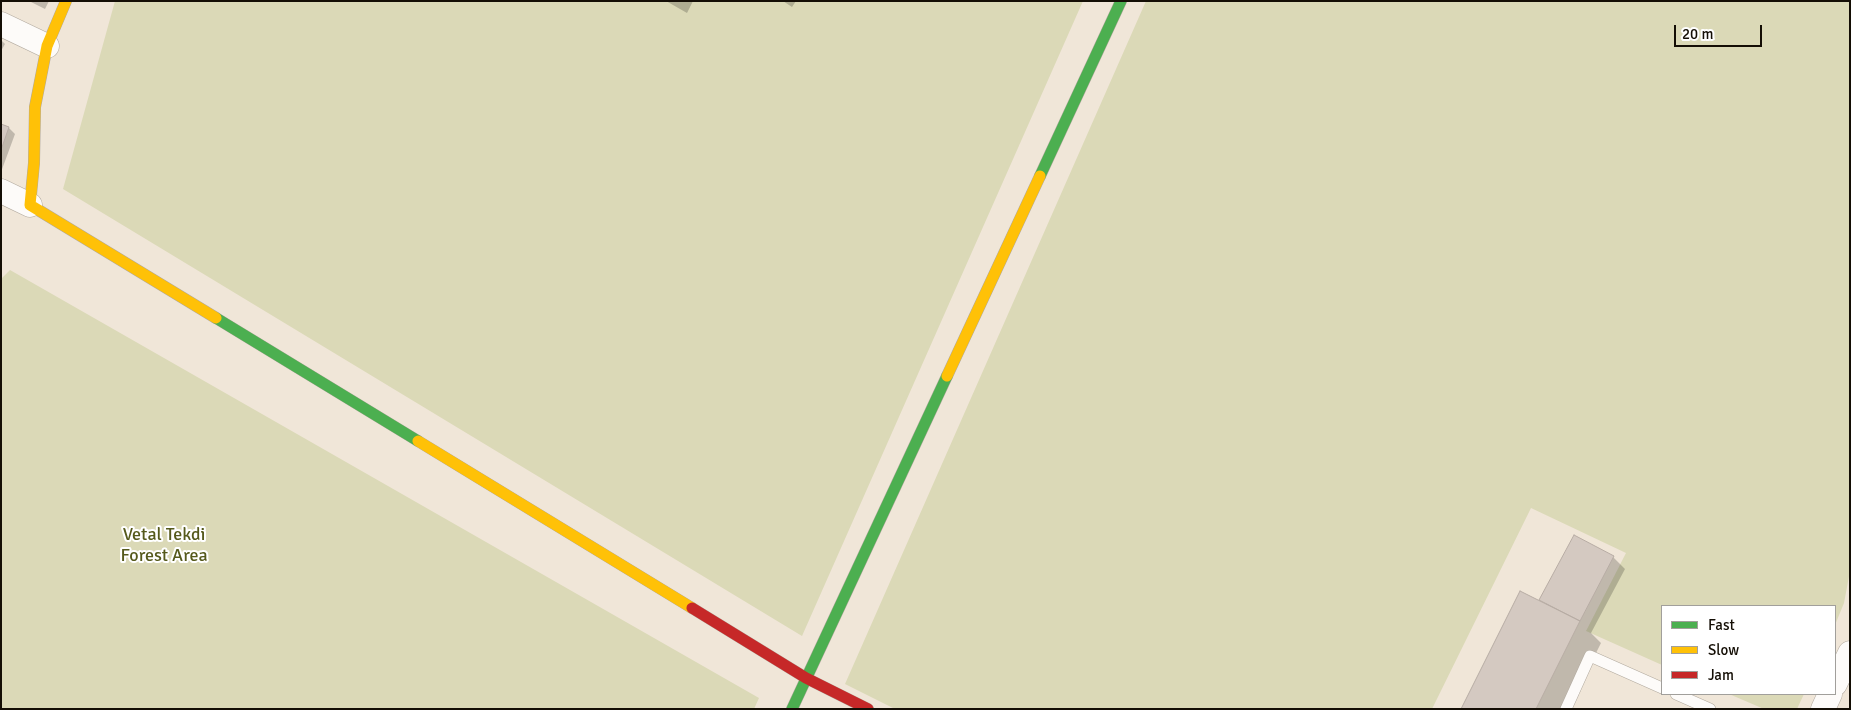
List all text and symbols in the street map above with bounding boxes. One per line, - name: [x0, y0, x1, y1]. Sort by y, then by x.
- scale bar: [1676, 15, 1764, 47]
- text: 20 m: [1682, 25, 1713, 43]
- park label: Vetal Tekdi Forest Area: [120, 524, 208, 566]
- legend: [1661, 605, 1836, 695]
- text: Fast: [1708, 616, 1735, 634]
- text: Slow: [1708, 641, 1739, 659]
- text: Jam: [1708, 666, 1734, 684]

